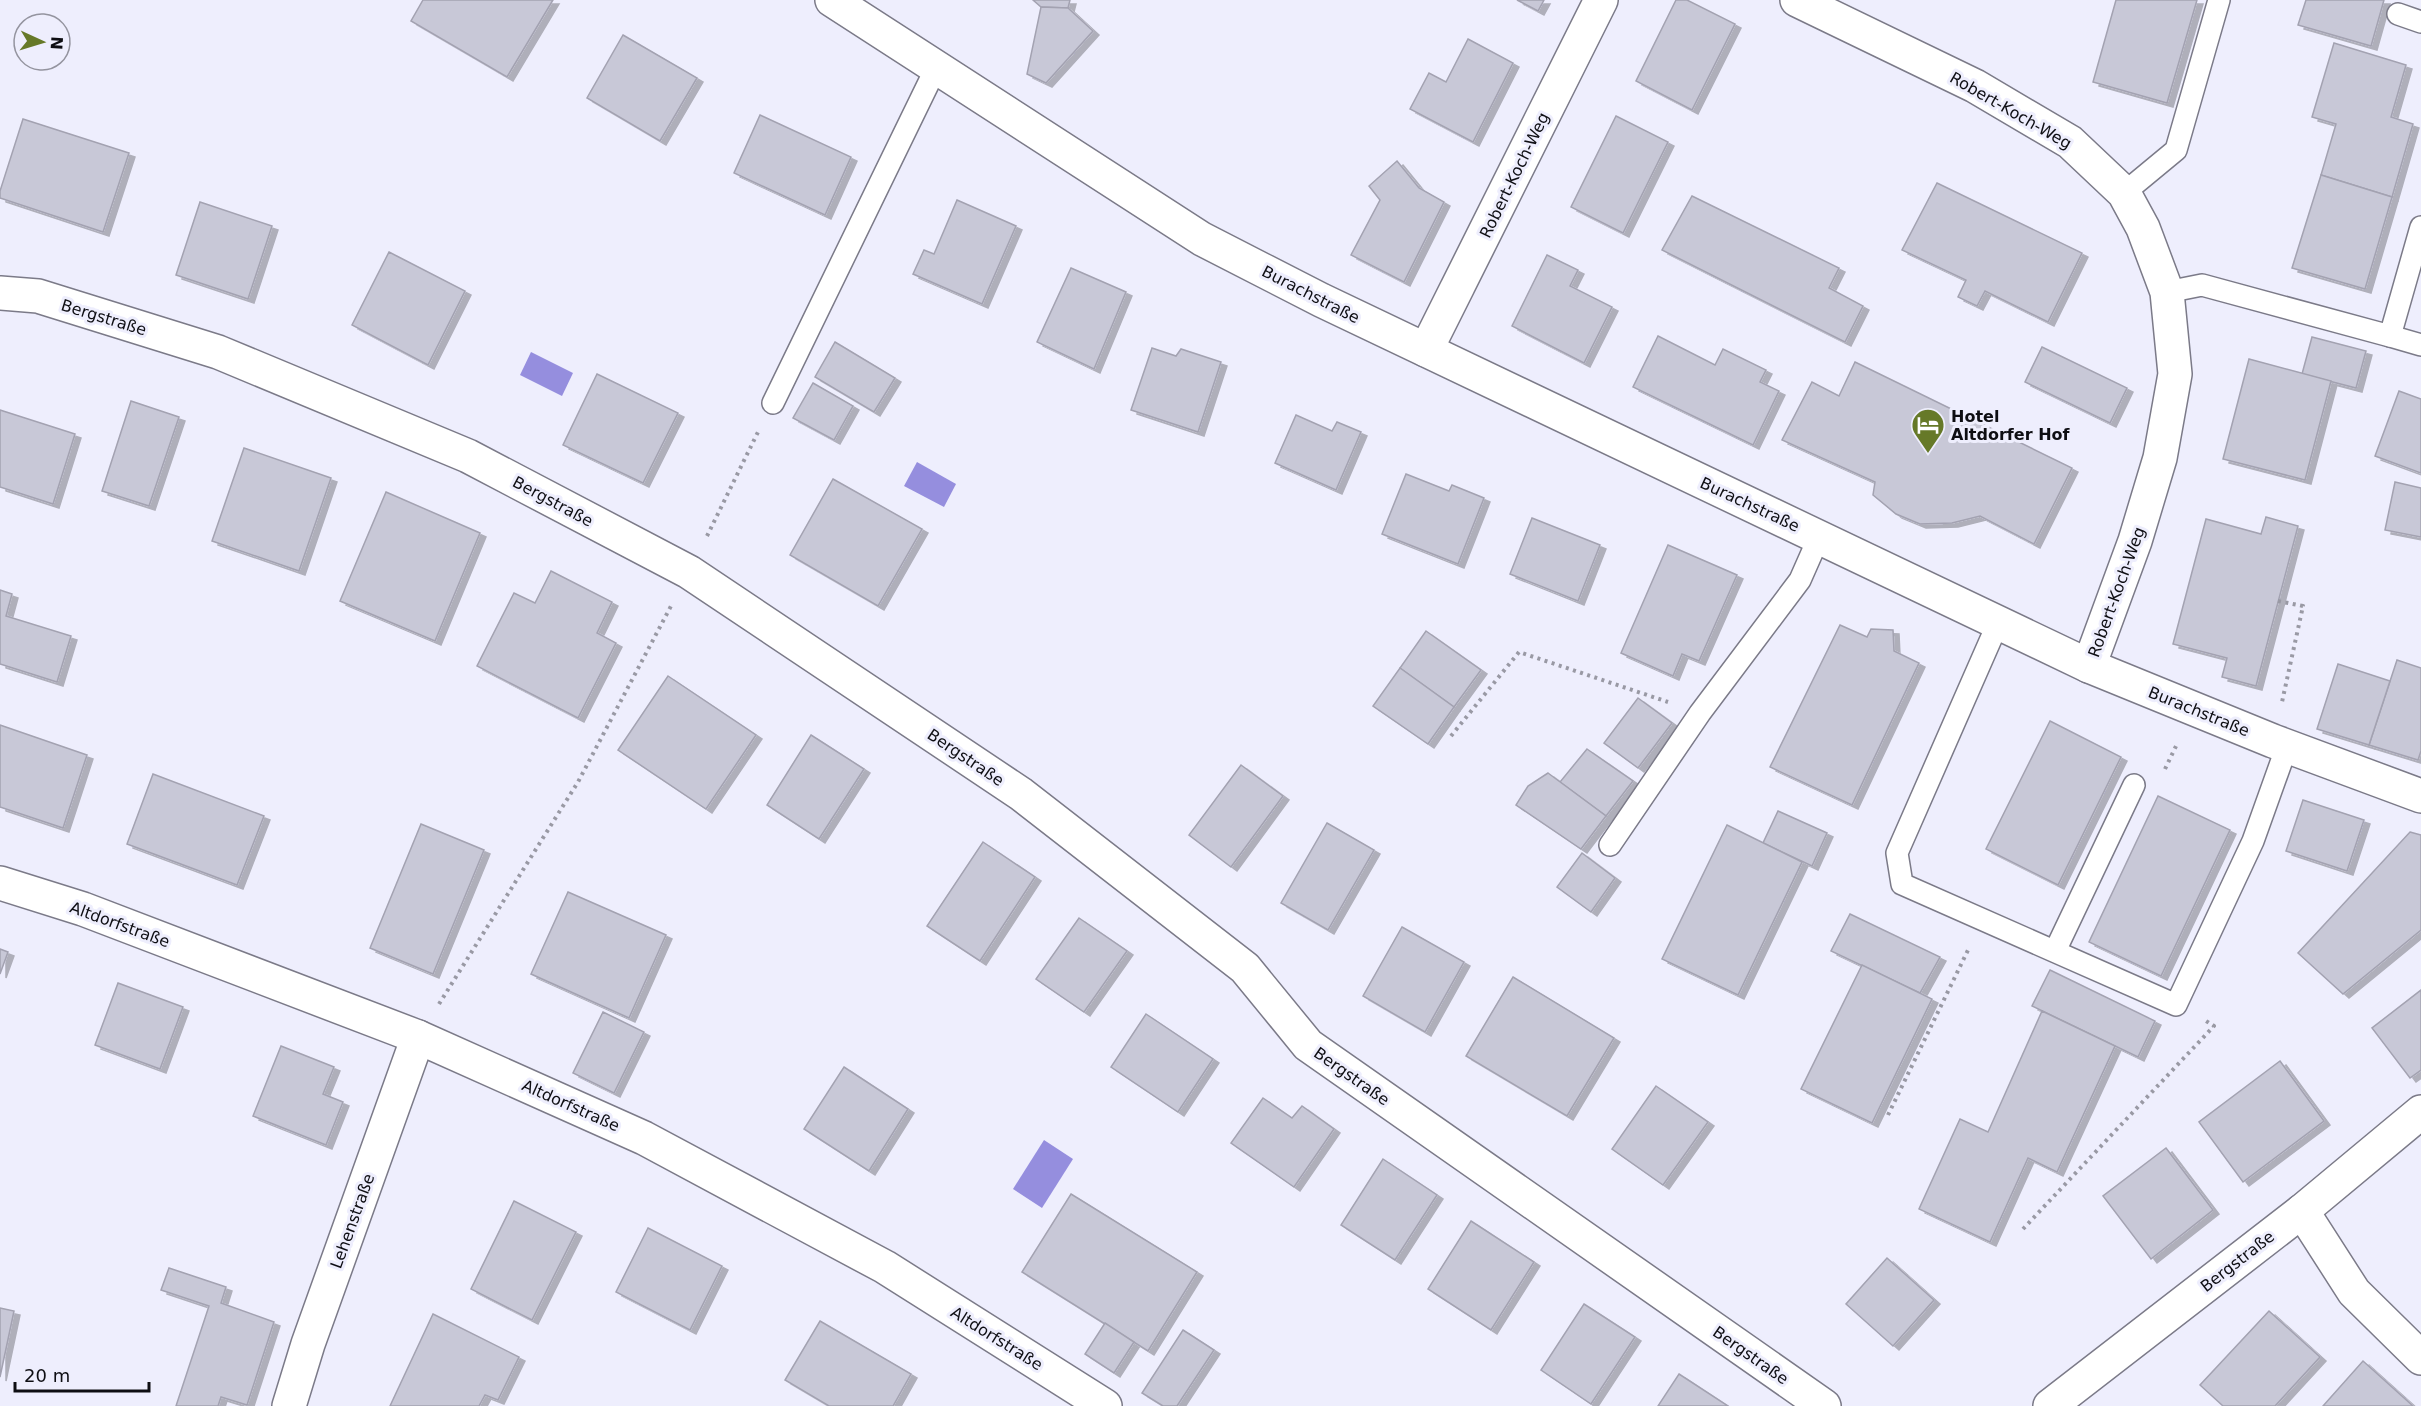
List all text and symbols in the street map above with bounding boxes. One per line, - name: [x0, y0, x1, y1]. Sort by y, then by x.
- north arrow: [12, 12, 72, 72]
- text: N: [47, 36, 66, 50]
- street label: Robert-Koch-Weg: [1947, 68, 2075, 153]
- street label: Robert-Koch-Weg: [1476, 109, 1553, 241]
- street label: Burachstraße: [1259, 262, 1363, 327]
- street label: Bergstraße: [59, 296, 149, 339]
- hotel icon: Hotel Altdorfer Hof: [1910, 407, 1946, 454]
- place label: Hotel Altdorfer Hof: [1951, 407, 2071, 444]
- street label: Bergstraße: [509, 472, 596, 531]
- street label: Burachstraße: [1697, 473, 1802, 536]
- street label: Robert-Koch-Weg: [2084, 524, 2149, 660]
- street label: Burachstraße: [2145, 683, 2252, 740]
- street label: Bergstraße: [924, 725, 1008, 790]
- street label: Altdorfstraße: [67, 898, 172, 951]
- street label: Bergstraße: [1310, 1043, 1393, 1109]
- street label: Altdorfstraße: [519, 1075, 623, 1135]
- street label: Lehenstraße: [327, 1171, 378, 1271]
- street label: Bergstraße: [2197, 1227, 2278, 1296]
- street label: Altdorfstraße: [947, 1303, 1046, 1374]
- street label: Bergstraße: [1709, 1322, 1792, 1388]
- scale bar: [15, 1355, 148, 1393]
- text: 20 m: [24, 1365, 70, 1386]

